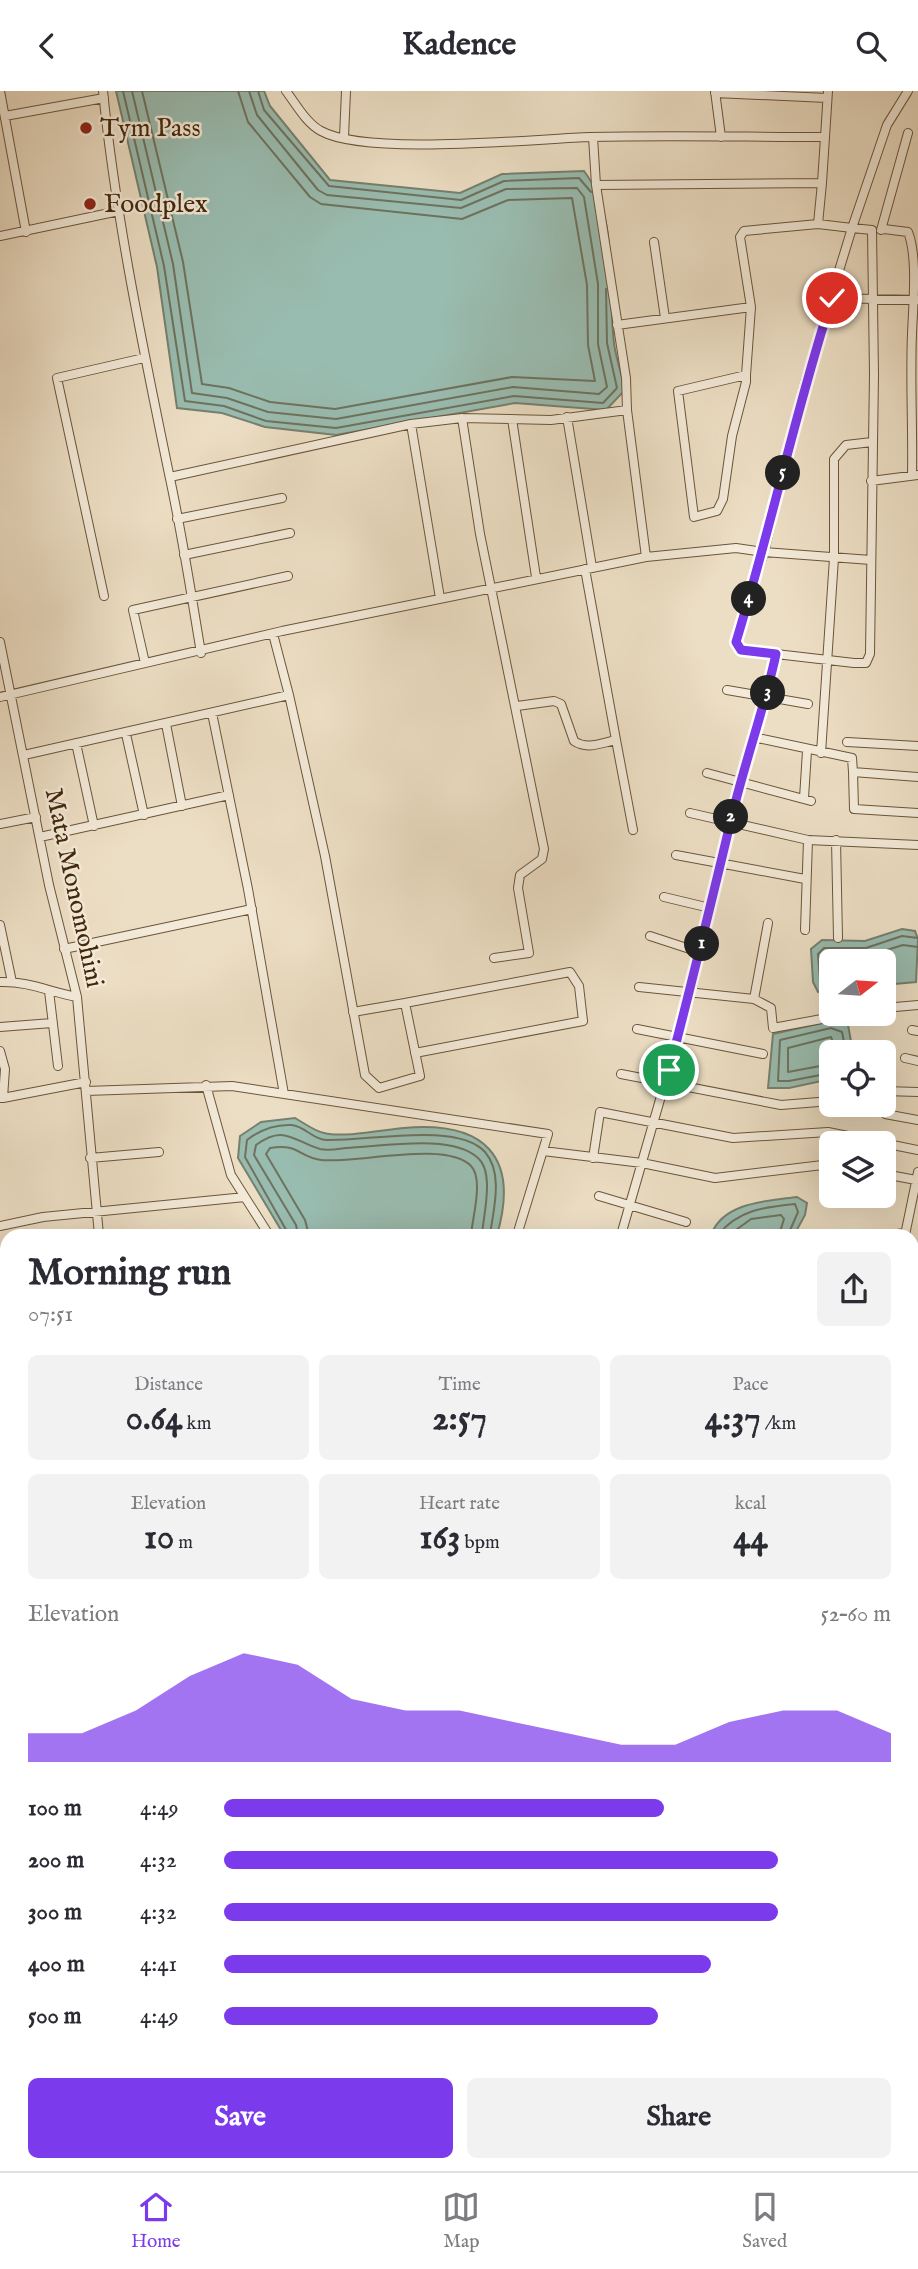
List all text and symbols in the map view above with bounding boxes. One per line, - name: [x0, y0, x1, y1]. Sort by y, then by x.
- text: Kadence: [402, 25, 516, 66]
- icon: back: [28, 27, 66, 65]
- icon: search: [852, 27, 890, 65]
- place label: Tym Pass: [100, 112, 201, 145]
- marker: Tym Pass: [78, 120, 94, 136]
- place label: Foodplex: [104, 188, 208, 221]
- marker: Foodplex: [82, 196, 98, 212]
- pin: [802, 268, 862, 328]
- icon: check: [813, 279, 851, 317]
- pin: 5: [766, 455, 800, 491]
- text: 5: [779, 460, 786, 484]
- pin: 4: [732, 581, 766, 617]
- text: 4: [744, 586, 753, 610]
- pin: 3: [750, 675, 786, 711]
- text: 3: [764, 680, 771, 704]
- street label: Mata Monomohini: [37, 785, 111, 991]
- pin: 2: [714, 799, 748, 835]
- text: 2: [726, 804, 735, 828]
- pin: 1: [684, 927, 720, 961]
- text: 1: [698, 931, 705, 955]
- north arrow: [819, 949, 896, 1025]
- map controls: [819, 949, 896, 1208]
- pin: [639, 1040, 699, 1100]
- button: locate: [819, 1040, 896, 1117]
- icon: arrive: [650, 1051, 688, 1089]
- button: layers: [819, 1131, 896, 1208]
- text: Morning run: [28, 1250, 231, 1298]
- button: share: [817, 1252, 891, 1326]
- text: 07:51: [28, 1300, 73, 1329]
- text: Distance: [134, 1373, 203, 1397]
- text: Time: [438, 1373, 481, 1397]
- text: Pace: [733, 1373, 768, 1397]
- text: 0.64: [126, 1397, 182, 1442]
- text: 2:57: [432, 1397, 487, 1442]
- text: 4:37: [705, 1397, 761, 1442]
- text: km: [182, 1412, 211, 1436]
- text: /km: [761, 1412, 796, 1436]
- text: Elevation: [131, 1492, 206, 1516]
- text: Heart rate: [419, 1492, 500, 1516]
- text: kcal: [735, 1492, 766, 1516]
- text: 10: [144, 1516, 174, 1561]
- text: 163: [419, 1516, 460, 1561]
- text: 44: [733, 1516, 768, 1561]
- text: m: [174, 1531, 193, 1555]
- text: bpm: [460, 1531, 500, 1555]
- text: Elevation: [28, 1600, 119, 1629]
- text: 52–60 m: [820, 1600, 891, 1629]
- text: 100 m: [28, 1794, 82, 1823]
- text: 4:49: [140, 1794, 179, 1823]
- text: 200 m: [28, 1846, 84, 1875]
- text: 4:32: [140, 1846, 177, 1875]
- text: 300 m: [28, 1898, 82, 1927]
- text: 4:32: [140, 1898, 177, 1927]
- text: 400 m: [28, 1950, 85, 1979]
- text: 4:41: [140, 1950, 177, 1979]
- text: 500 m: [28, 2002, 82, 2031]
- text: 4:49: [140, 2002, 179, 2031]
- button: Save: [28, 2078, 453, 2158]
- button: Share: [467, 2078, 891, 2158]
- tab: Home: [131, 2188, 181, 2254]
- tab: Map: [442, 2188, 480, 2254]
- tab: Saved: [742, 2188, 787, 2254]

